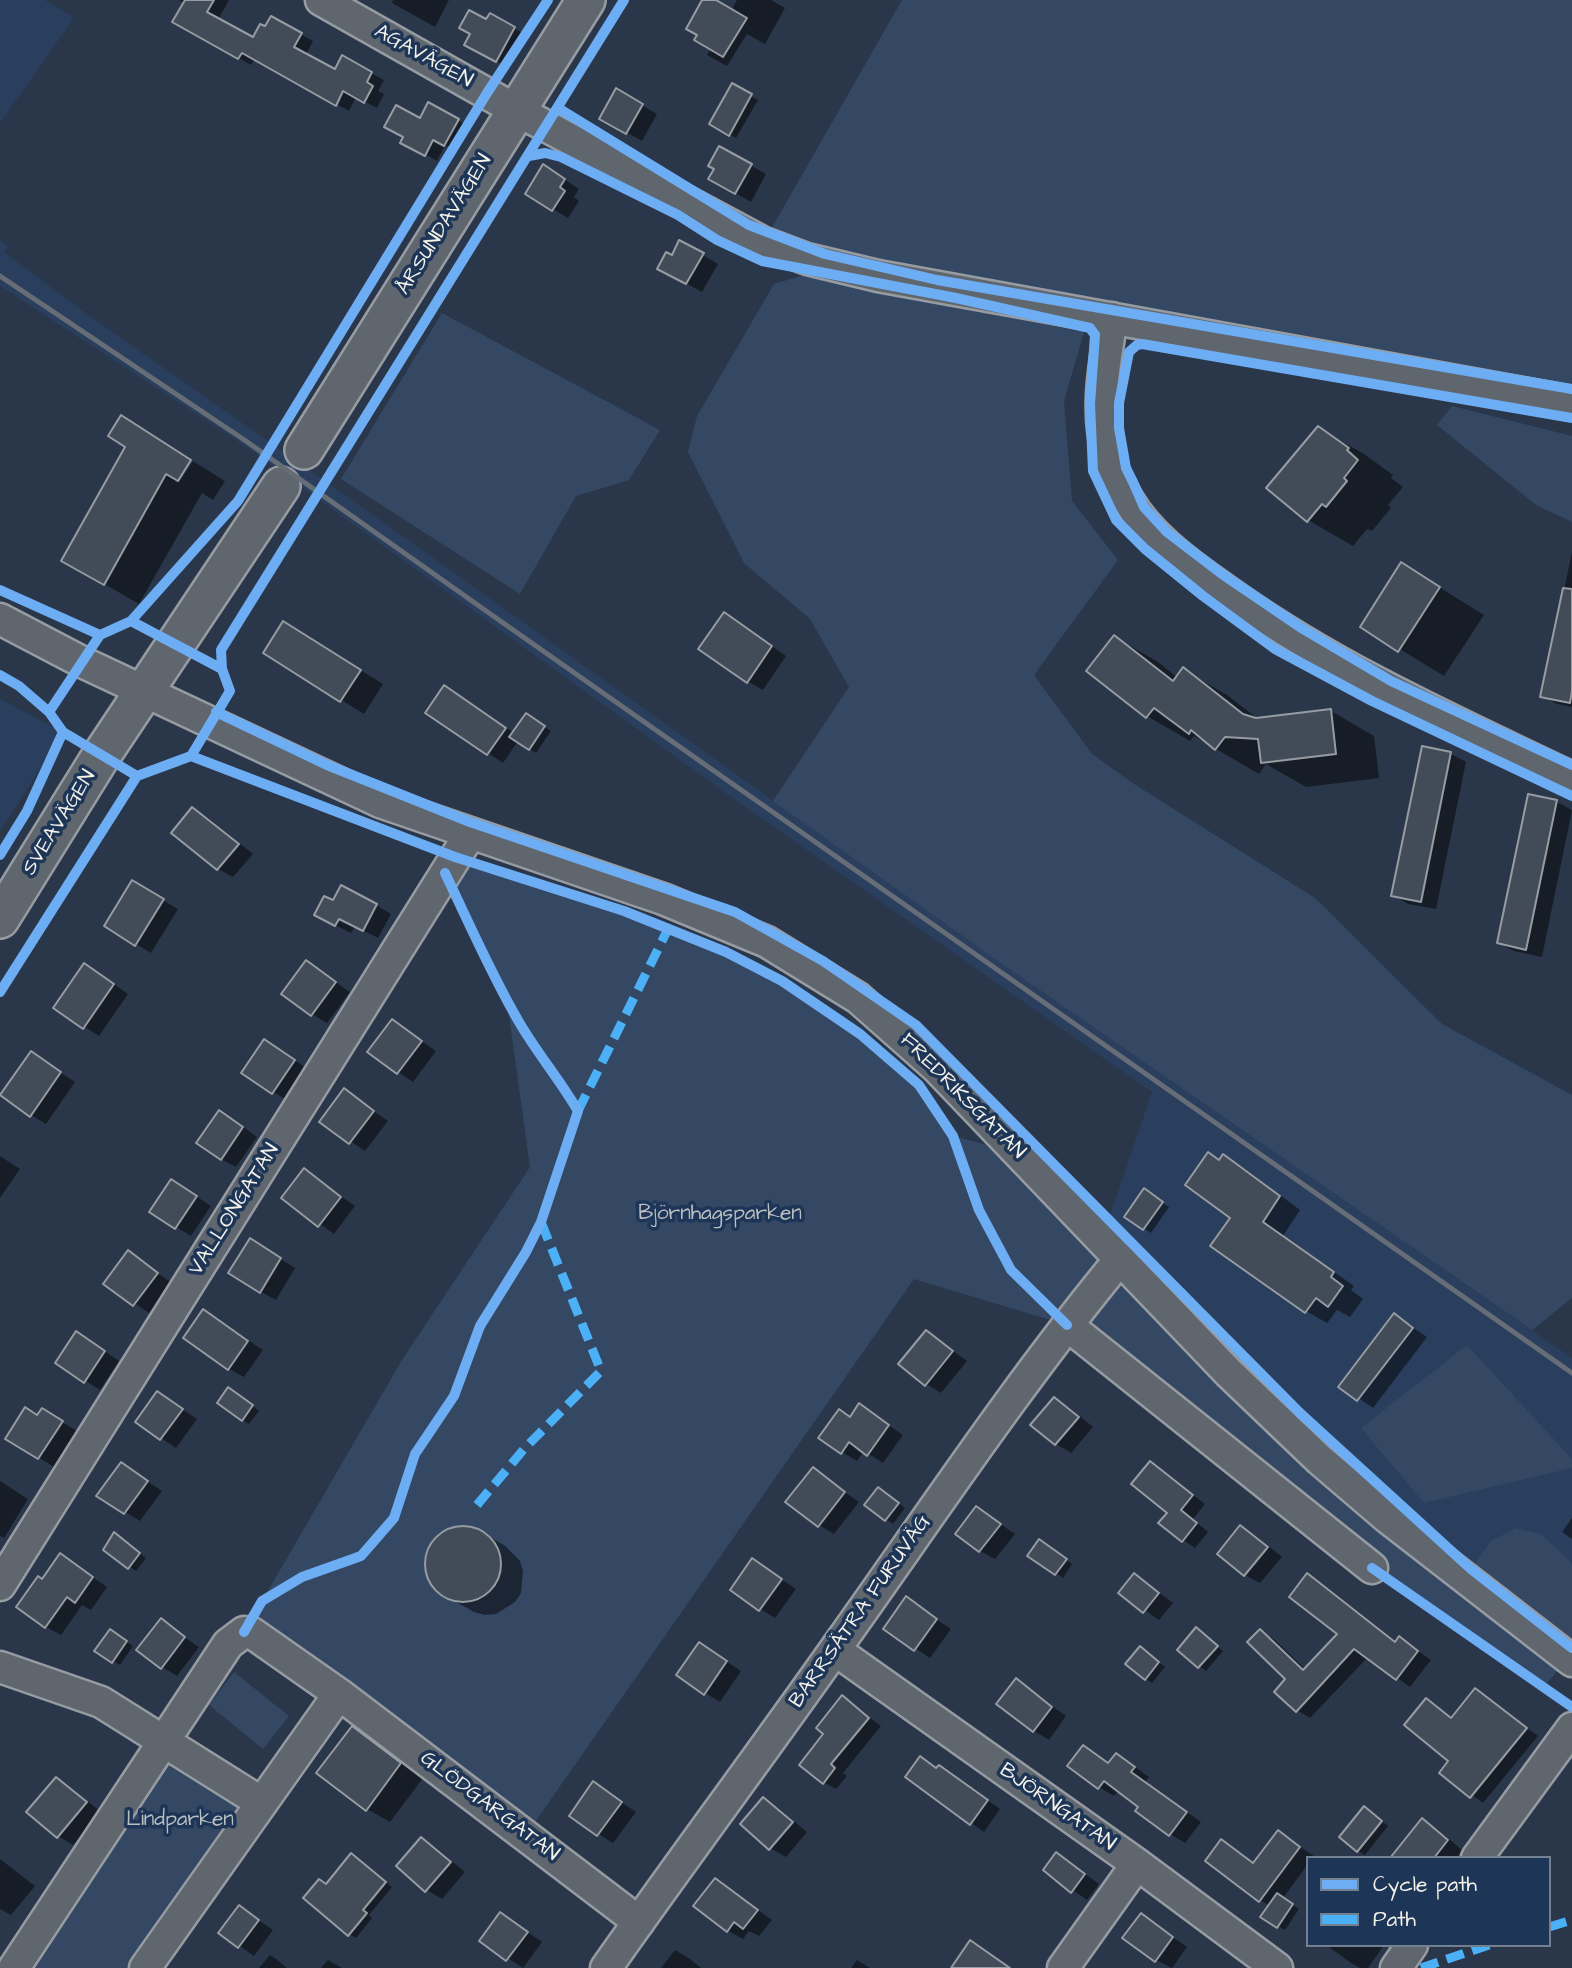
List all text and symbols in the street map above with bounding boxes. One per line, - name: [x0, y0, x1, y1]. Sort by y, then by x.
- street label: AGAVÄGEN: [370, 20, 476, 94]
- street label: ÅRSUNDAVÄGEN: [392, 150, 498, 300]
- street label: SVEAVÄGEN: [18, 766, 102, 880]
- street label: FREDRIKSGATAN: [894, 1029, 1030, 1165]
- street label: VALLONGATAN: [184, 1139, 286, 1281]
- park label: Björnhagsparken: [638, 1202, 802, 1228]
- street label: BARRSÄTRA FURUVÄG: [785, 1511, 937, 1713]
- street label: GLÖDGARGATAN: [415, 1747, 563, 1867]
- street label: BJÖRNGATAN: [994, 1759, 1120, 1857]
- park label: Lindparken: [126, 1808, 234, 1834]
- legend: [1306, 1856, 1551, 1947]
- text: Cycle path: [1373, 1870, 1477, 1899]
- text: Path: [1373, 1905, 1416, 1934]

